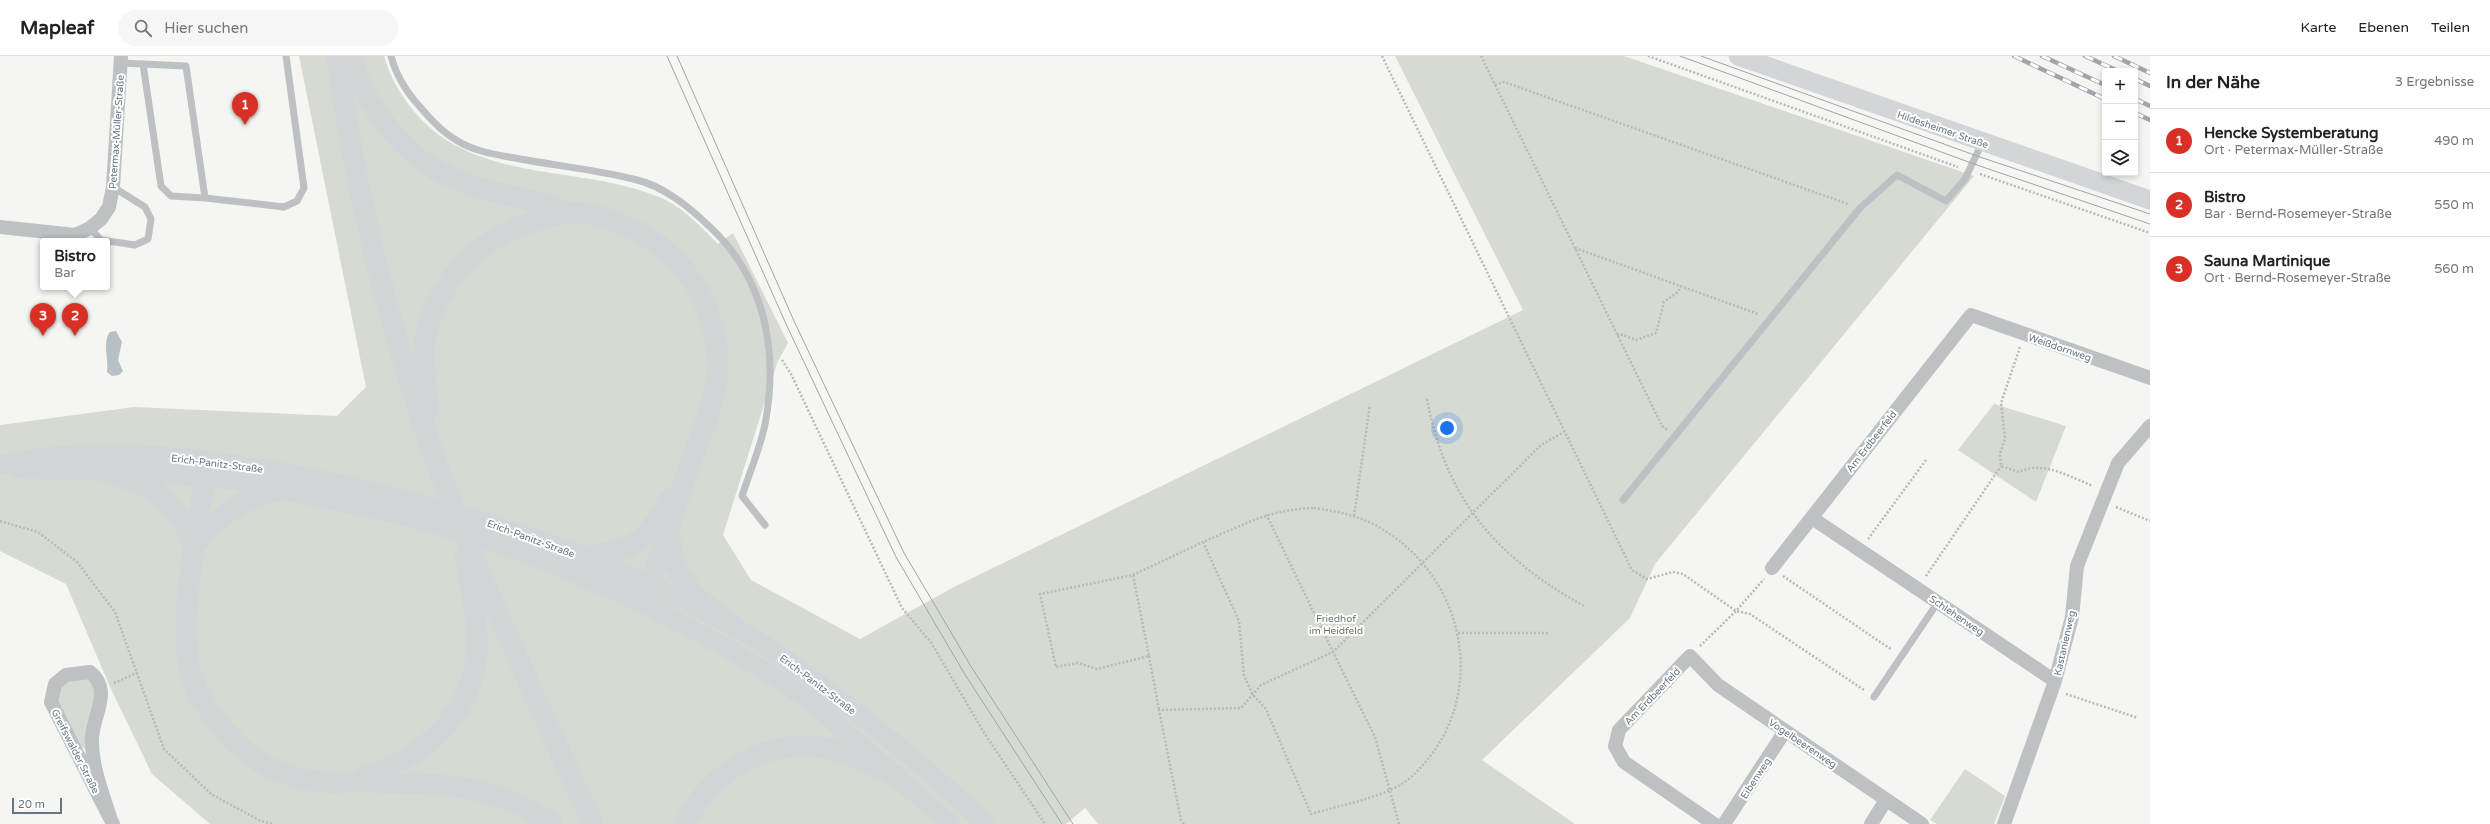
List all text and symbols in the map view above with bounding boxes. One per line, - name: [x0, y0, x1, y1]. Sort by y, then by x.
- search box: [118, 10, 398, 46]
- text: Mapleaf: [20, 17, 94, 39]
- icon: search: [132, 17, 154, 39]
- text: Hier suchen: [164, 19, 248, 37]
- text: Karte: [2301, 19, 2336, 36]
- text: Ebenen: [2358, 19, 2409, 36]
- text: Teilen: [2431, 19, 2470, 36]
- map controls: [2102, 68, 2138, 176]
- button: +: [2102, 68, 2138, 104]
- text: In der Nähe: [2166, 72, 2260, 93]
- street label: Petermax-Müller-Straße: [107, 74, 127, 190]
- text: 3 Ergebnisse: [2395, 74, 2474, 90]
- pin: 1: [232, 92, 258, 125]
- button: −: [2102, 104, 2138, 140]
- street label: Hildesheimer Straße: [1895, 109, 1990, 151]
- text: Hencke Systemberatung: [2204, 124, 2378, 142]
- text: 1: [2175, 133, 2183, 149]
- text: 490 m: [2434, 133, 2474, 149]
- button: layers: [2102, 140, 2138, 176]
- text: Ort · Petermax-Müller-Straße: [2204, 142, 2383, 158]
- text: Bistro: [2204, 188, 2246, 206]
- text: 2: [2175, 197, 2183, 213]
- text: 550 m: [2434, 197, 2474, 213]
- text: Bar · Bernd-Rosemeyer-Straße: [2204, 206, 2392, 222]
- popup: [40, 238, 110, 290]
- text: Bistro: [54, 247, 96, 265]
- text: Sauna Martinique: [2204, 252, 2330, 270]
- text: 3: [2175, 261, 2183, 277]
- text: 560 m: [2434, 261, 2474, 277]
- text: Bar: [54, 265, 76, 281]
- text: Ort · Bernd-Rosemeyer-Straße: [2204, 270, 2391, 286]
- pin: 3: [30, 303, 56, 336]
- pin: 2: [62, 303, 88, 336]
- street label: Weißdornweg: [2027, 332, 2093, 364]
- street label: Am Erdbeerfeld: [1844, 408, 1900, 475]
- your location: [1437, 418, 1457, 438]
- street label: Erich-Panitz-Straße: [170, 452, 264, 476]
- street label: Erich-Panitz-Straße: [485, 517, 576, 560]
- street label: Schlehenweg: [1927, 593, 1986, 639]
- street label: Kastanienweg: [2052, 609, 2078, 677]
- park label: Friedhof im Heidfeld: [1309, 613, 1363, 637]
- street label: Erich-Panitz-Straße: [777, 652, 858, 718]
- street label: Am Erdbeerfeld: [1622, 666, 1683, 728]
- street label: Greifswalder Straße: [49, 707, 102, 796]
- street label: Vogelbeerenweg: [1766, 717, 1839, 771]
- street label: Eibenweg: [1738, 756, 1774, 801]
- scale bar: [12, 796, 62, 815]
- text: 20 m: [18, 798, 45, 811]

